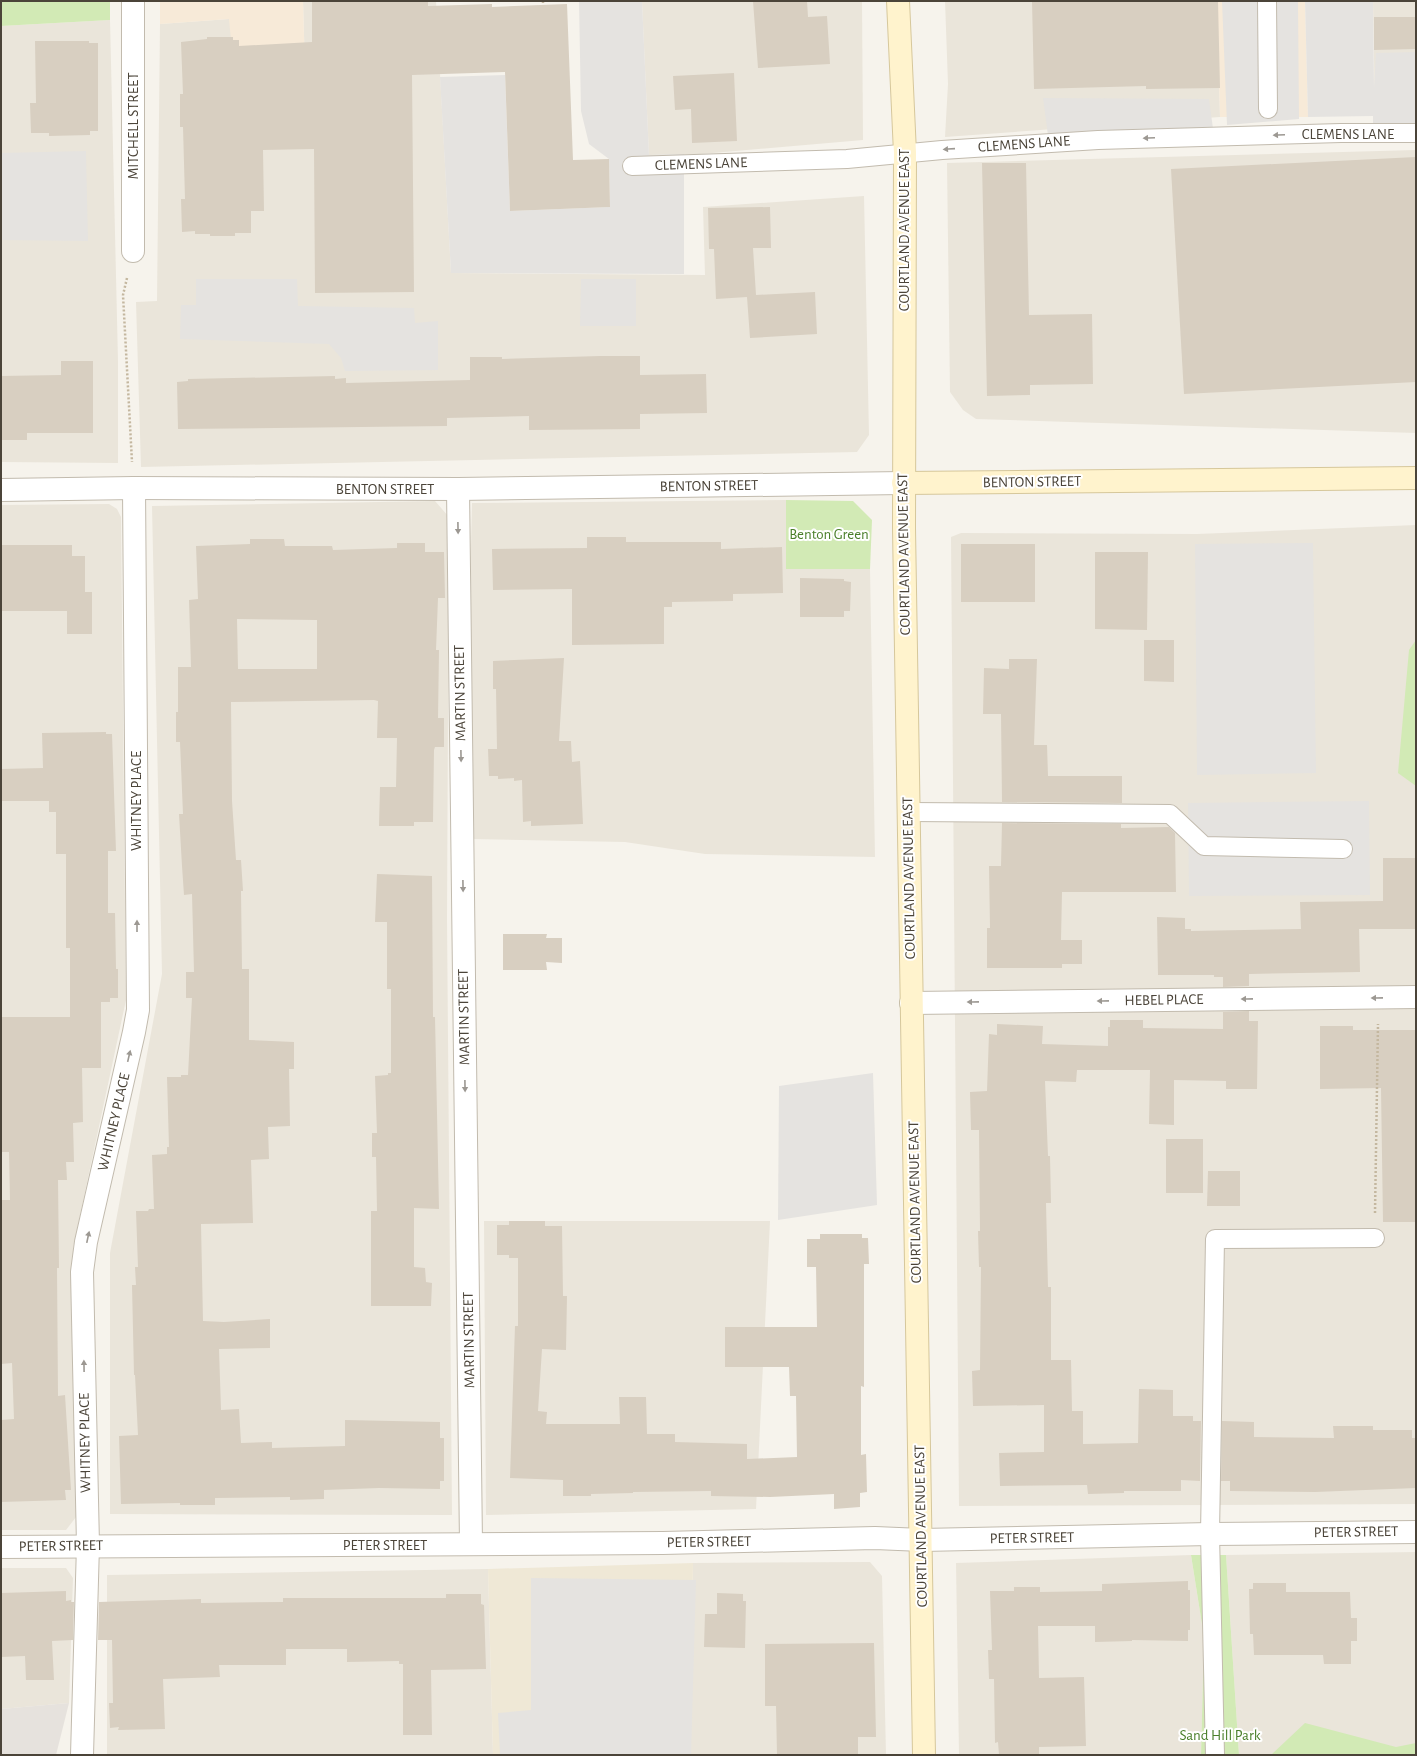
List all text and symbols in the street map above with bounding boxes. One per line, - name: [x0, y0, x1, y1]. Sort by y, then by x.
- street label: MITCHELL STREET: [126, 72, 141, 179]
- street label: CLEMENS LANE: [1302, 127, 1394, 142]
- one-way arrow: [1273, 131, 1285, 138]
- street label: CLEMENS LANE: [977, 133, 1071, 155]
- one-way arrow: [1142, 135, 1155, 141]
- one-way arrow: [943, 146, 955, 153]
- street label: COURTLAND AVENUE EAST: [897, 148, 912, 311]
- street label: CLEMENS LANE: [655, 155, 747, 173]
- street label: COURTLAND AVENUE EAST: [895, 472, 913, 635]
- street label: BENTON STREET: [983, 474, 1082, 490]
- street label: BENTON STREET: [660, 478, 759, 494]
- street label: BENTON STREET: [336, 482, 435, 497]
- one-way arrow: [455, 522, 461, 535]
- park label: Benton Green: [789, 527, 869, 542]
- street label: MARTIN STREET: [452, 644, 468, 741]
- one-way arrow: [458, 750, 464, 763]
- street label: WHITNEY PLACE: [129, 751, 144, 851]
- street label: COURTLAND AVENUE EAST: [900, 796, 918, 959]
- one-way arrow: [460, 880, 466, 893]
- one-way arrow: [134, 919, 140, 932]
- street label: MARTIN STREET: [456, 968, 472, 1065]
- street label: HEBEL PLACE: [1124, 992, 1204, 1008]
- one-way arrow: [1370, 995, 1383, 1001]
- one-way arrow: [1240, 996, 1253, 1002]
- one-way arrow: [1096, 998, 1109, 1004]
- one-way arrow: [966, 999, 979, 1005]
- one-way arrow: [126, 1049, 132, 1062]
- street label: WHITNEY PLACE: [95, 1071, 133, 1173]
- one-way arrow: [462, 1080, 468, 1093]
- street label: COURTLAND AVENUE EAST: [906, 1120, 924, 1283]
- one-way arrow: [85, 1231, 91, 1243]
- street label: MARTIN STREET: [461, 1291, 477, 1388]
- one-way arrow: [81, 1359, 87, 1372]
- street label: WHITNEY PLACE: [77, 1393, 93, 1493]
- street label: COURTLAND AVENUE EAST: [912, 1444, 930, 1607]
- street label: PETER STREET: [1314, 1524, 1399, 1540]
- street label: PETER STREET: [990, 1530, 1075, 1546]
- street label: PETER STREET: [667, 1534, 752, 1550]
- street label: PETER STREET: [19, 1538, 104, 1554]
- street label: PETER STREET: [343, 1538, 428, 1553]
- park label: Sand Hill Park: [1179, 1728, 1261, 1743]

